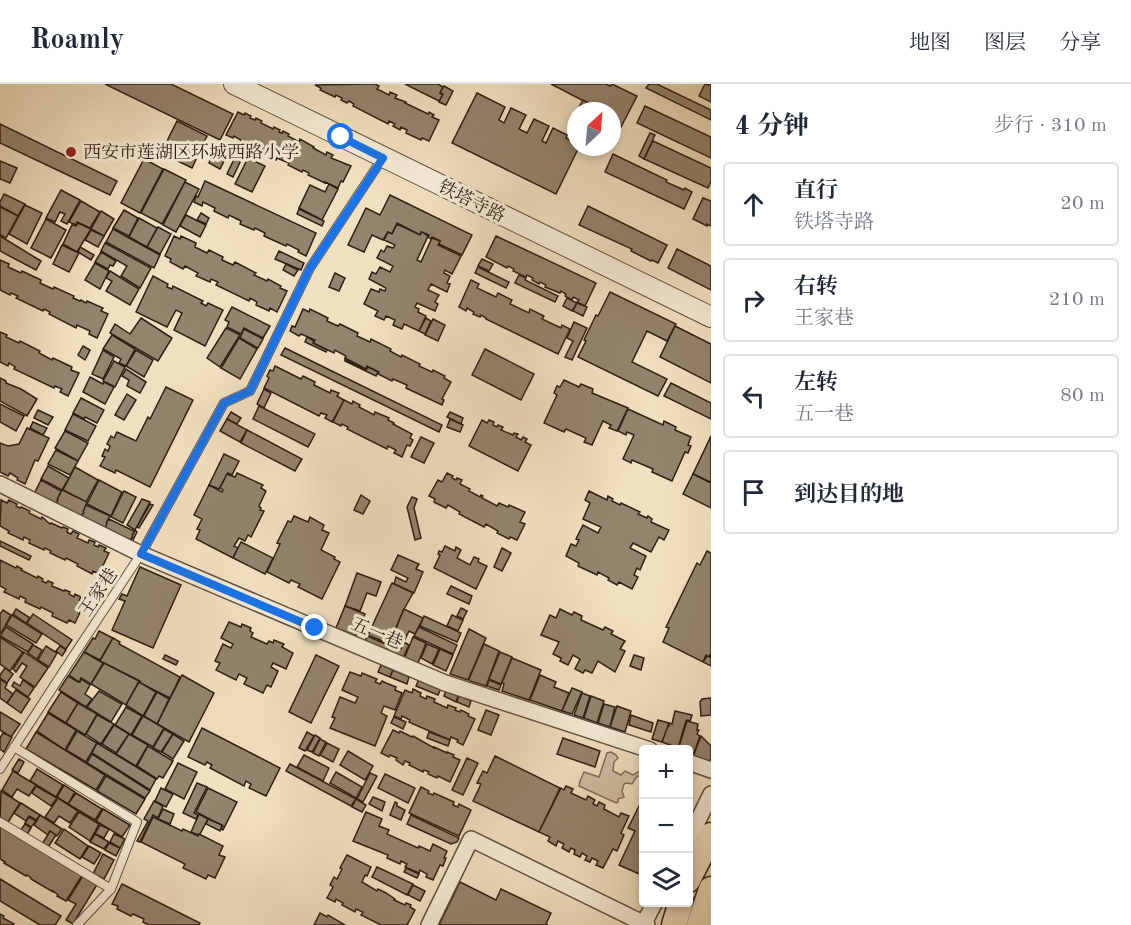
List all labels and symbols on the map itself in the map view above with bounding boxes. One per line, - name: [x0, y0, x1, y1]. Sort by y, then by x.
- north arrow: [567, 102, 621, 156]
- route start: [327, 123, 353, 149]
- place label: 西安市莲湖区环城西路小学: [83, 142, 299, 162]
- marker: 西安市莲湖区环城西路小学: [64, 145, 78, 159]
- street label: 铁塔寺路: [435, 176, 509, 226]
- street label: 王家巷: [75, 564, 121, 620]
- street label: 五一巷: [348, 613, 406, 653]
- route end: [301, 614, 327, 640]

